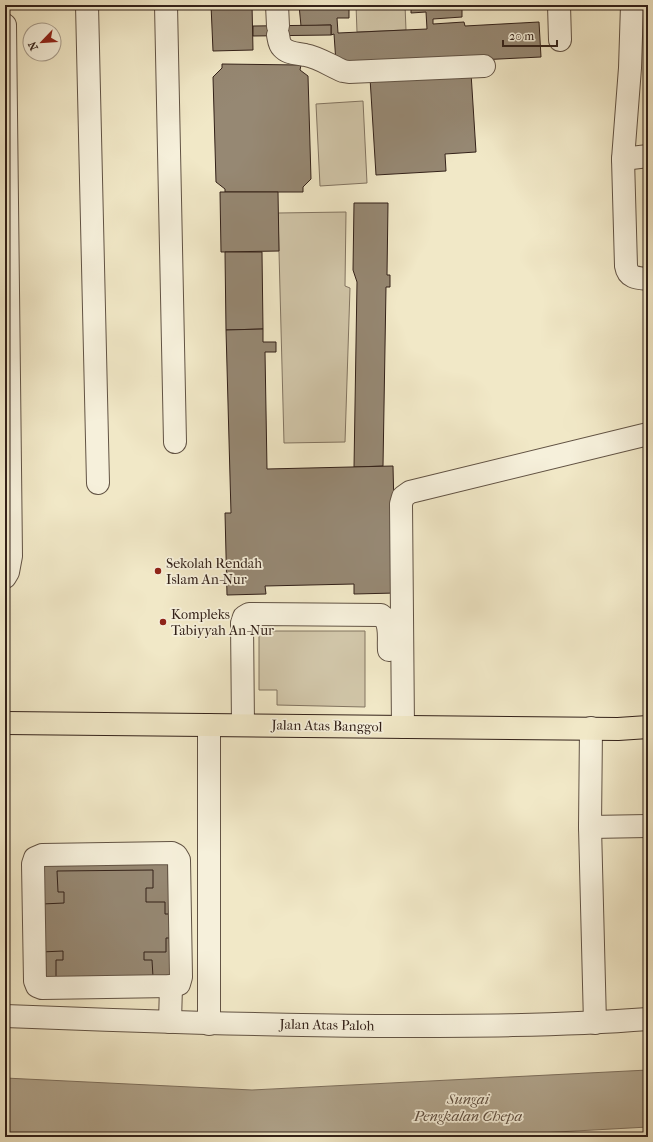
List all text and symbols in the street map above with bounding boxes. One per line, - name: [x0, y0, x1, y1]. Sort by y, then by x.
- north arrow: [22, 22, 62, 62]
- scale bar: [503, 22, 557, 48]
- text: 20 m: [509, 29, 534, 43]
- text: N: [25, 39, 41, 53]
- place label: Sekolah Rendah Islam An-Nur: [166, 555, 262, 588]
- marker: Sekolah Rendah Islam An-Nur: [153, 566, 163, 576]
- place label: Kompleks Tabiyyah An-Nur: [171, 606, 274, 639]
- marker: Kompleks Tabiyyah An-Nur: [158, 617, 168, 627]
- street label: Jalan Atas Banggol: [270, 717, 383, 735]
- street label: Jalan Atas Paloh: [278, 1016, 375, 1034]
- water label: Sungai Pengkalan Chepa: [413, 1090, 522, 1125]

